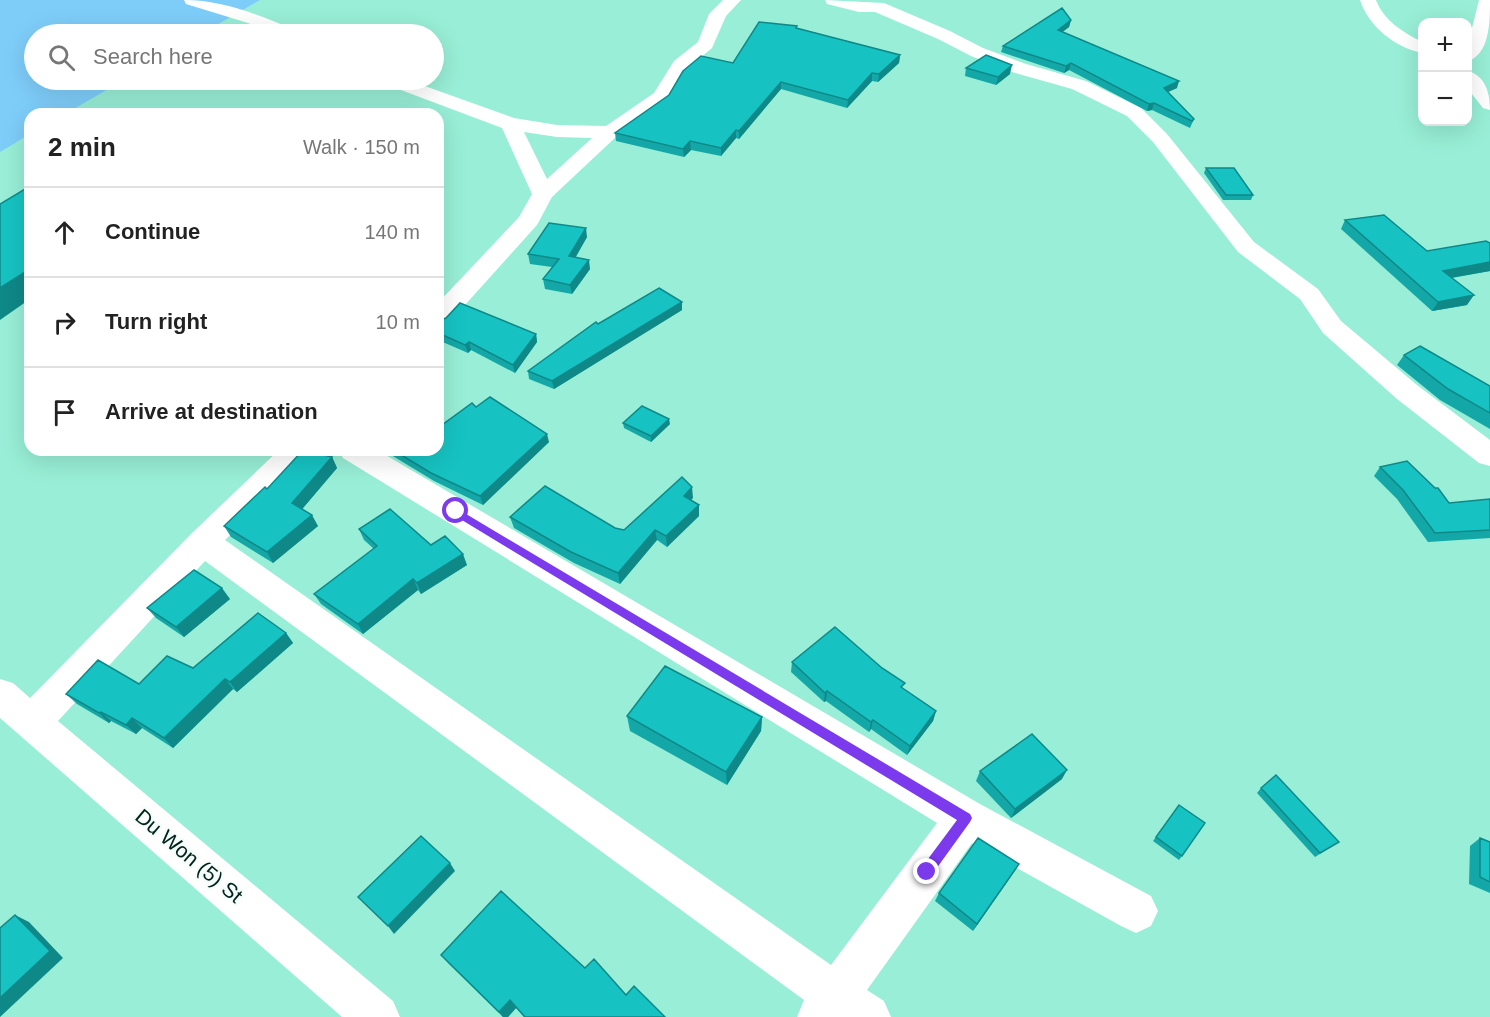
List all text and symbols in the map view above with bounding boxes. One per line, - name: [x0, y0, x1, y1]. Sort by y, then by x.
- map controls: [1418, 18, 1472, 126]
- button: +: [1418, 18, 1472, 72]
- search box: [24, 24, 444, 90]
- icon: search: [45, 41, 78, 74]
- text: Search here: [93, 44, 213, 69]
- button: −: [1418, 72, 1472, 126]
- text: 2 min: [48, 132, 116, 162]
- text: Walk · 150 m: [303, 136, 420, 158]
- icon: ahead: [48, 216, 81, 249]
- text: Continue: [105, 219, 200, 244]
- text: 140 m: [364, 221, 420, 243]
- icon: right: [48, 306, 81, 339]
- text: Turn right: [105, 309, 207, 334]
- text: 10 m: [376, 311, 420, 333]
- icon: arrive: [48, 396, 81, 429]
- text: Arrive at destination: [105, 399, 318, 424]
- route start: [442, 497, 468, 523]
- street label: Du Won (5) St: [131, 804, 248, 907]
- route end: [913, 858, 939, 884]

